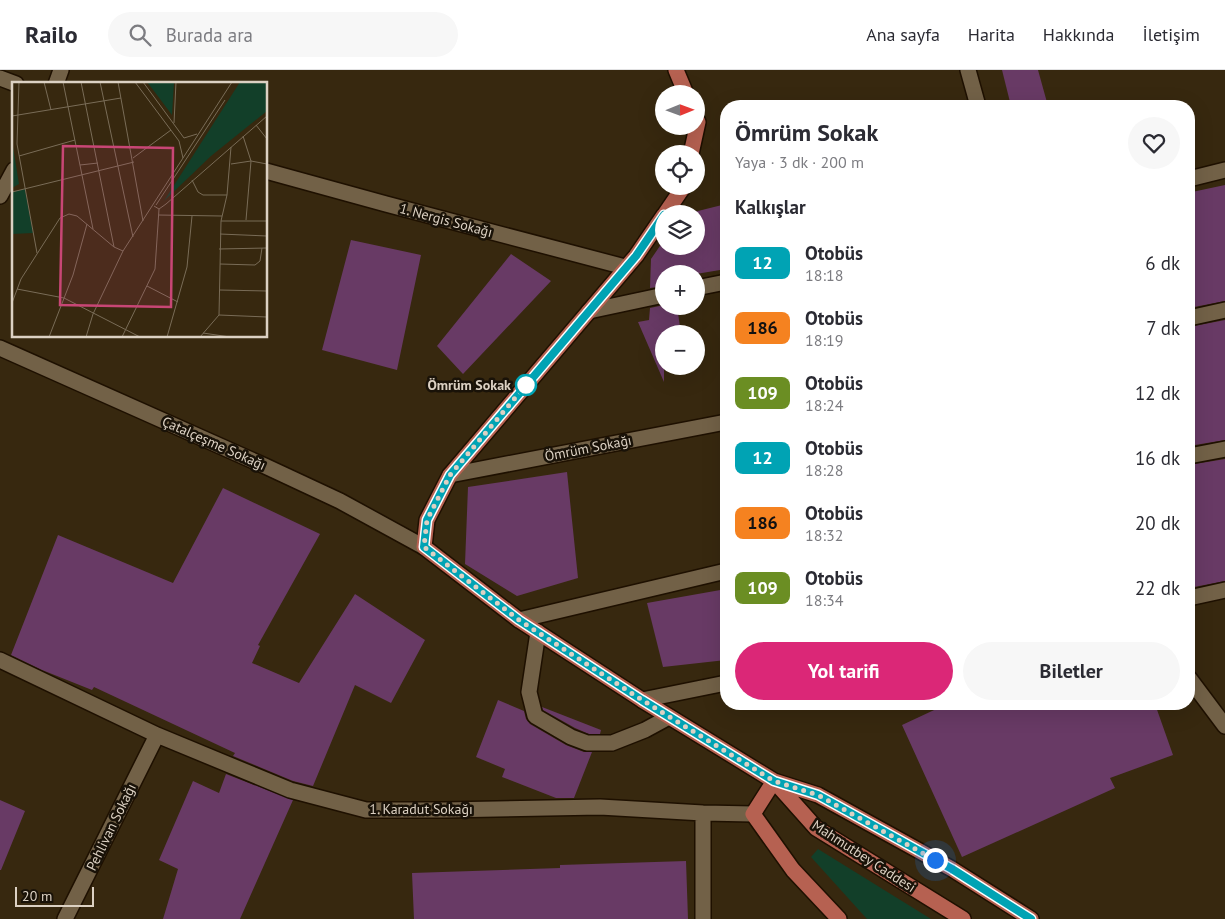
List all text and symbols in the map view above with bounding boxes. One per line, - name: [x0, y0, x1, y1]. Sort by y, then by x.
- search box: [108, 12, 458, 57]
- text: Railo: [25, 19, 78, 50]
- icon: search: [126, 21, 154, 49]
- text: Burada ara: [166, 23, 253, 47]
- text: Ana sayfa: [866, 23, 940, 46]
- text: Harita: [968, 23, 1015, 46]
- text: Hakkında: [1043, 23, 1114, 46]
- text: İletişim: [1142, 23, 1200, 46]
- inset map: [12, 82, 268, 338]
- north arrow: [655, 85, 705, 135]
- map controls: [655, 85, 705, 375]
- text: Ömrüm Sokak: [735, 117, 878, 148]
- button: heart: [1128, 117, 1180, 169]
- button: locate: [655, 145, 705, 195]
- text: Yaya · 3 dk · 200 m: [735, 152, 864, 172]
- text: Kalkışlar: [735, 195, 806, 219]
- street label: 1. Nergis Sokağı: [398, 199, 494, 241]
- button: layers: [655, 205, 705, 255]
- text: Otobüs: [805, 241, 863, 265]
- text: 12: [752, 251, 773, 274]
- text: 6 dk: [1145, 251, 1180, 275]
- button: +: [655, 265, 705, 315]
- text: 18:18: [805, 265, 843, 285]
- text: Otobüs: [805, 306, 863, 330]
- text: 186: [747, 316, 778, 339]
- text: 7 dk: [1146, 316, 1180, 340]
- button: −: [655, 325, 705, 375]
- text: 18:19: [805, 330, 843, 350]
- text: Otobüs: [805, 371, 863, 395]
- marker: Ömrüm Sokak: [515, 374, 537, 396]
- place label: Ömrüm Sokak: [427, 376, 511, 394]
- text: 109: [747, 381, 778, 404]
- text: 12 dk: [1135, 381, 1180, 405]
- text: 18:24: [805, 395, 843, 415]
- street label: Çatalçeşme Sokağı: [159, 412, 269, 474]
- street label: Ömrüm Sokağı: [543, 431, 633, 465]
- text: Otobüs: [805, 436, 863, 460]
- text: 12: [752, 446, 773, 469]
- text: 16 dk: [1135, 446, 1180, 470]
- text: 18:28: [805, 460, 843, 480]
- text: Otobüs: [805, 501, 863, 525]
- text: 186: [747, 511, 778, 534]
- text: 20 dk: [1135, 511, 1180, 535]
- text: 18:32: [805, 525, 843, 545]
- text: Otobüs: [805, 566, 863, 590]
- text: 109: [747, 576, 778, 599]
- text: 22 dk: [1135, 576, 1180, 600]
- text: 18:34: [805, 590, 843, 610]
- button: Yol tarifi: [735, 642, 953, 700]
- button: Biletler: [963, 642, 1180, 700]
- street label: Pehlivan Sokağı: [82, 780, 140, 874]
- street label: 1. Karadut Sokağı: [369, 800, 473, 818]
- street label: Mahmutbey Caddesi: [809, 816, 919, 896]
- your location: [923, 848, 948, 873]
- scale bar: [15, 884, 94, 907]
- text: 20 m: [22, 887, 52, 905]

